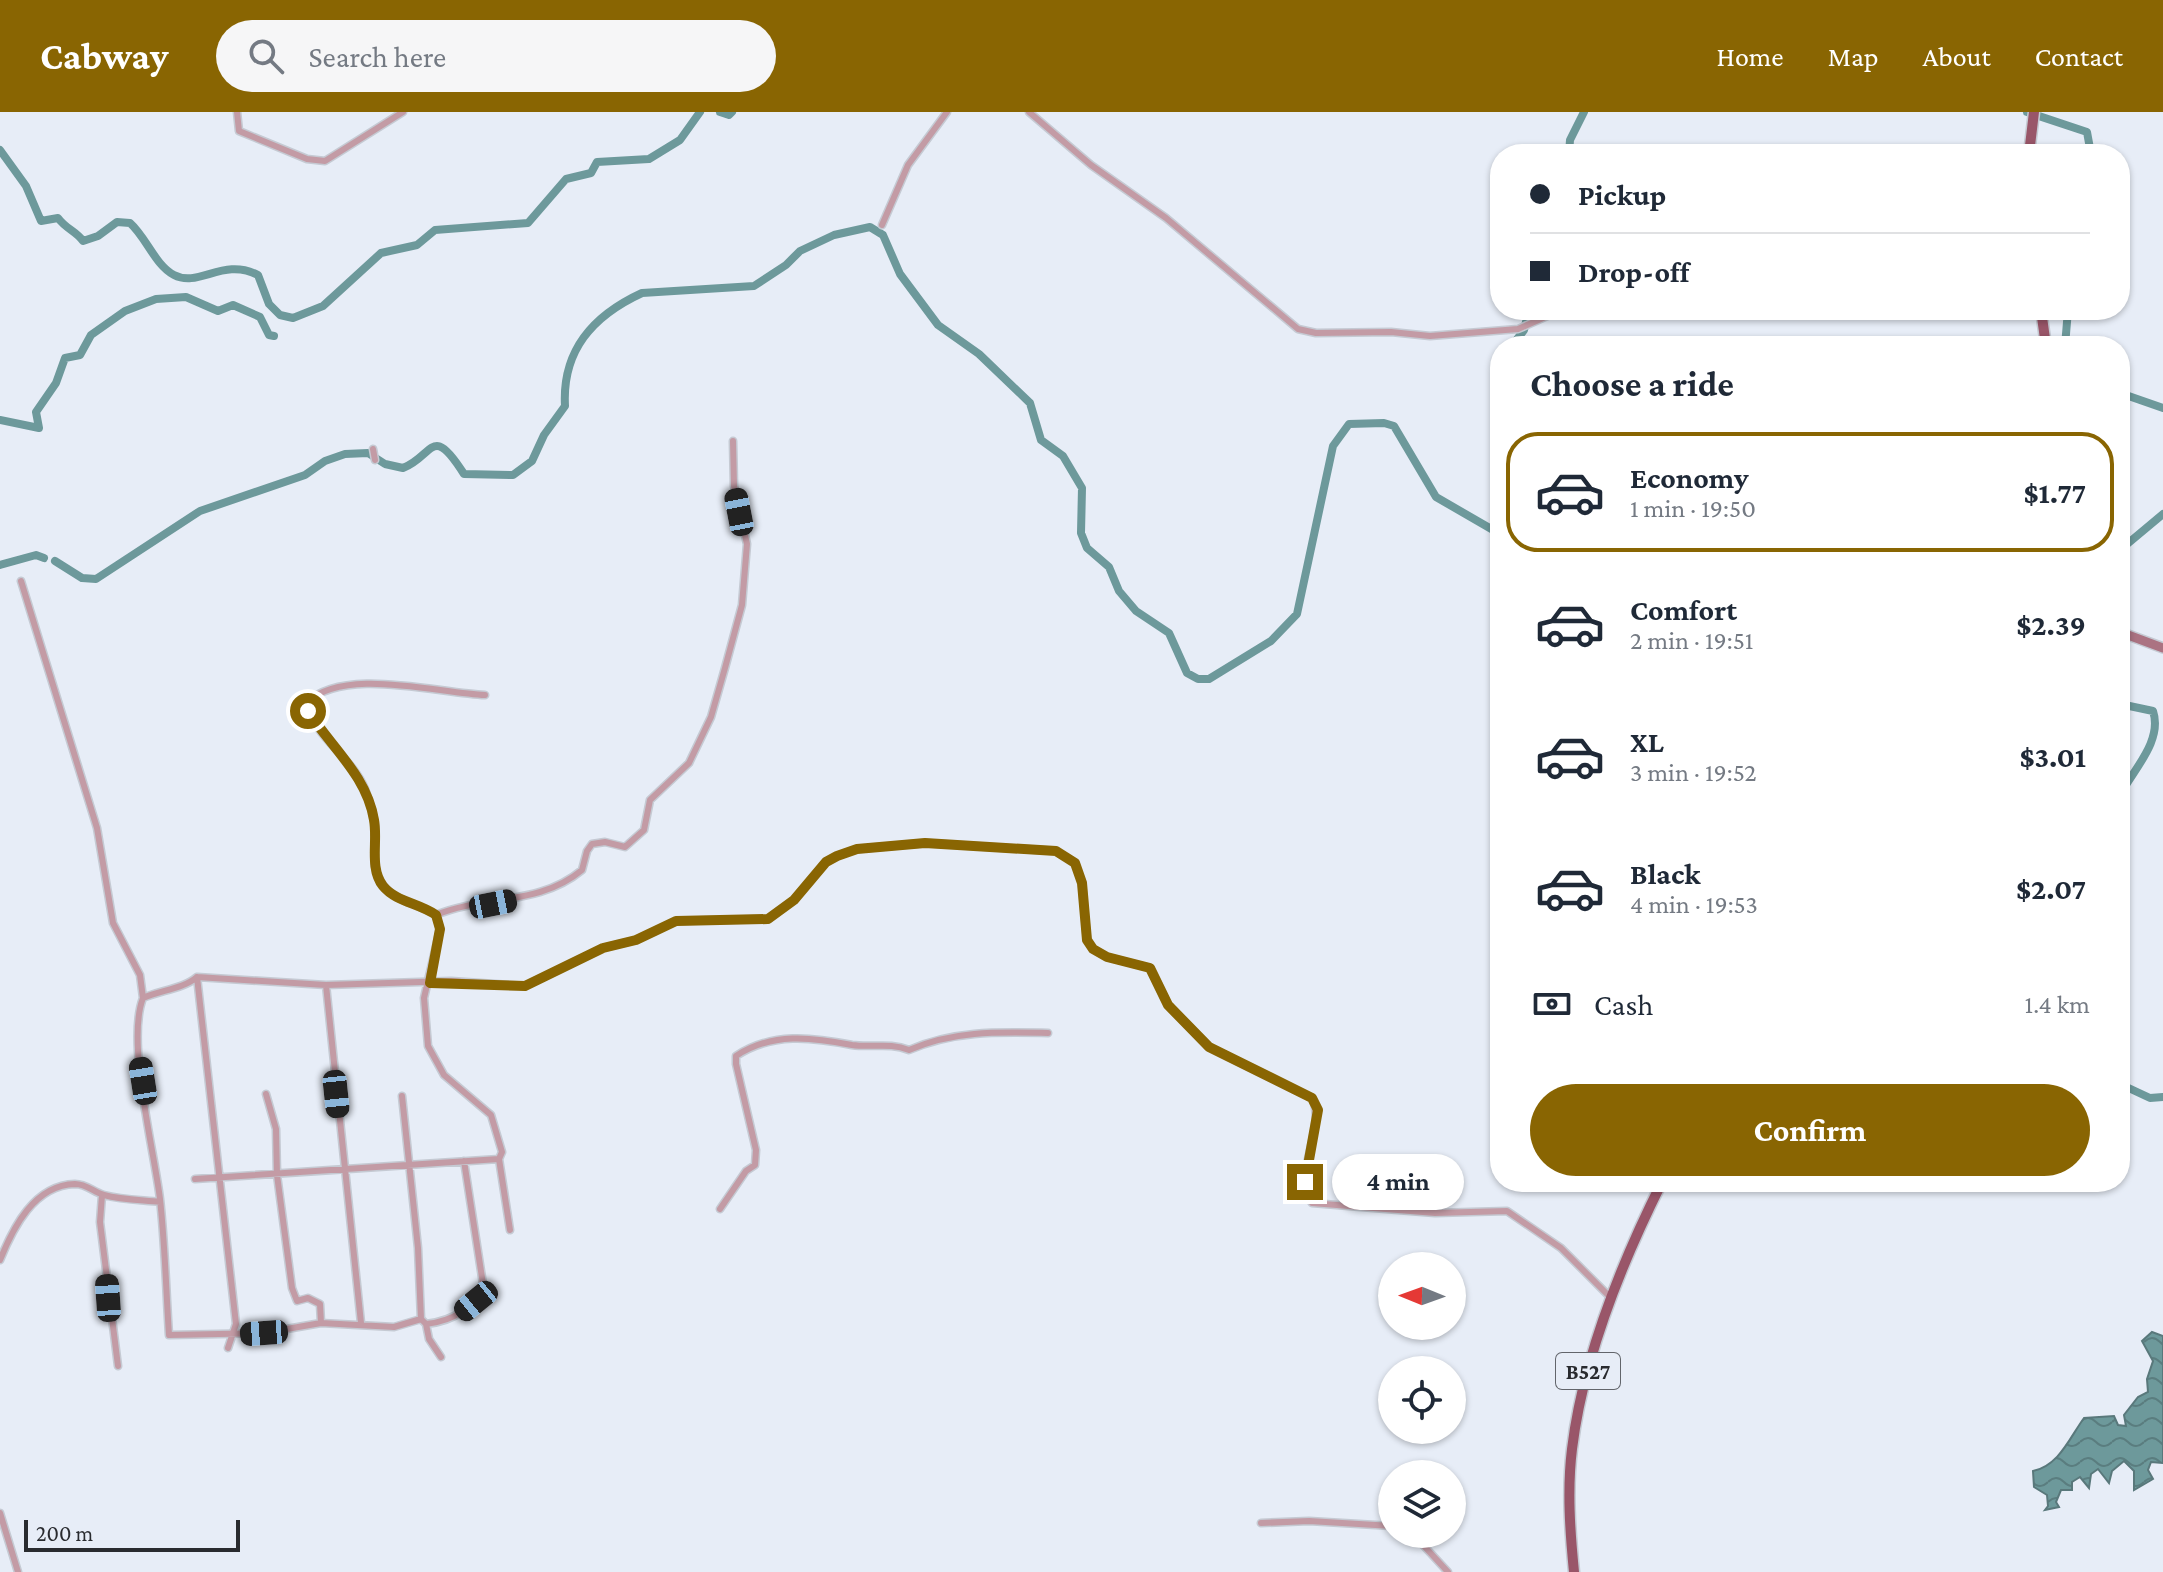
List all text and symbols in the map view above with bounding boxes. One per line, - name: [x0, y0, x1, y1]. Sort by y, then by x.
- search box: [216, 20, 776, 92]
- icon: search: [244, 34, 288, 78]
- text: Cabway: [40, 35, 168, 77]
- text: Search here: [308, 40, 446, 73]
- text: Home: [1717, 41, 1784, 72]
- text: Map: [1828, 41, 1879, 72]
- text: About: [1923, 41, 1991, 72]
- text: Contact: [2035, 41, 2123, 72]
- text: Pickup: [1578, 178, 1666, 211]
- text: Drop-off: [1578, 255, 1689, 288]
- text: Choose a ride: [1530, 364, 1734, 404]
- icon: car: [1534, 456, 1606, 528]
- text: Economy: [1630, 461, 1749, 494]
- text: $1.77: [2024, 476, 2086, 509]
- car: [723, 486, 755, 538]
- text: 1 min · 19:50: [1630, 494, 1756, 523]
- icon: car: [1534, 588, 1606, 660]
- text: Comfort: [1630, 593, 1737, 626]
- text: $2.39: [2016, 608, 2086, 641]
- text: 2 min · 19:51: [1630, 626, 1753, 655]
- route start: [290, 693, 326, 729]
- icon: car: [1534, 720, 1606, 792]
- text: XL: [1630, 725, 1664, 758]
- text: $3.01: [2019, 740, 2086, 773]
- text: 3 min · 19:52: [1630, 758, 1757, 787]
- icon: car: [1534, 852, 1606, 924]
- text: Black: [1630, 857, 1701, 890]
- text: $2.07: [2016, 872, 2086, 905]
- car: [467, 888, 519, 920]
- text: 4 min · 19:53: [1630, 890, 1758, 919]
- icon: cash: [1530, 982, 1574, 1026]
- text: Cash: [1594, 988, 1653, 1021]
- text: 1.4 km: [2025, 990, 2090, 1019]
- car: [127, 1055, 159, 1107]
- car: [322, 1069, 350, 1119]
- button: Confirm: [1530, 1084, 2090, 1176]
- callout: 4 min: [1333, 1154, 1465, 1210]
- route end: [1287, 1164, 1323, 1200]
- text: 4 min: [1366, 1167, 1430, 1196]
- north arrow: [1378, 1252, 1466, 1340]
- map controls: [1378, 1252, 1466, 1548]
- car: [94, 1273, 122, 1323]
- car: [450, 1277, 502, 1325]
- car: [239, 1319, 289, 1347]
- road number: B527: [1556, 1353, 1620, 1389]
- button: locate: [1378, 1356, 1466, 1444]
- button: layers: [1378, 1460, 1466, 1548]
- scale bar: [24, 1516, 240, 1552]
- text: 200 m: [36, 1521, 93, 1546]

